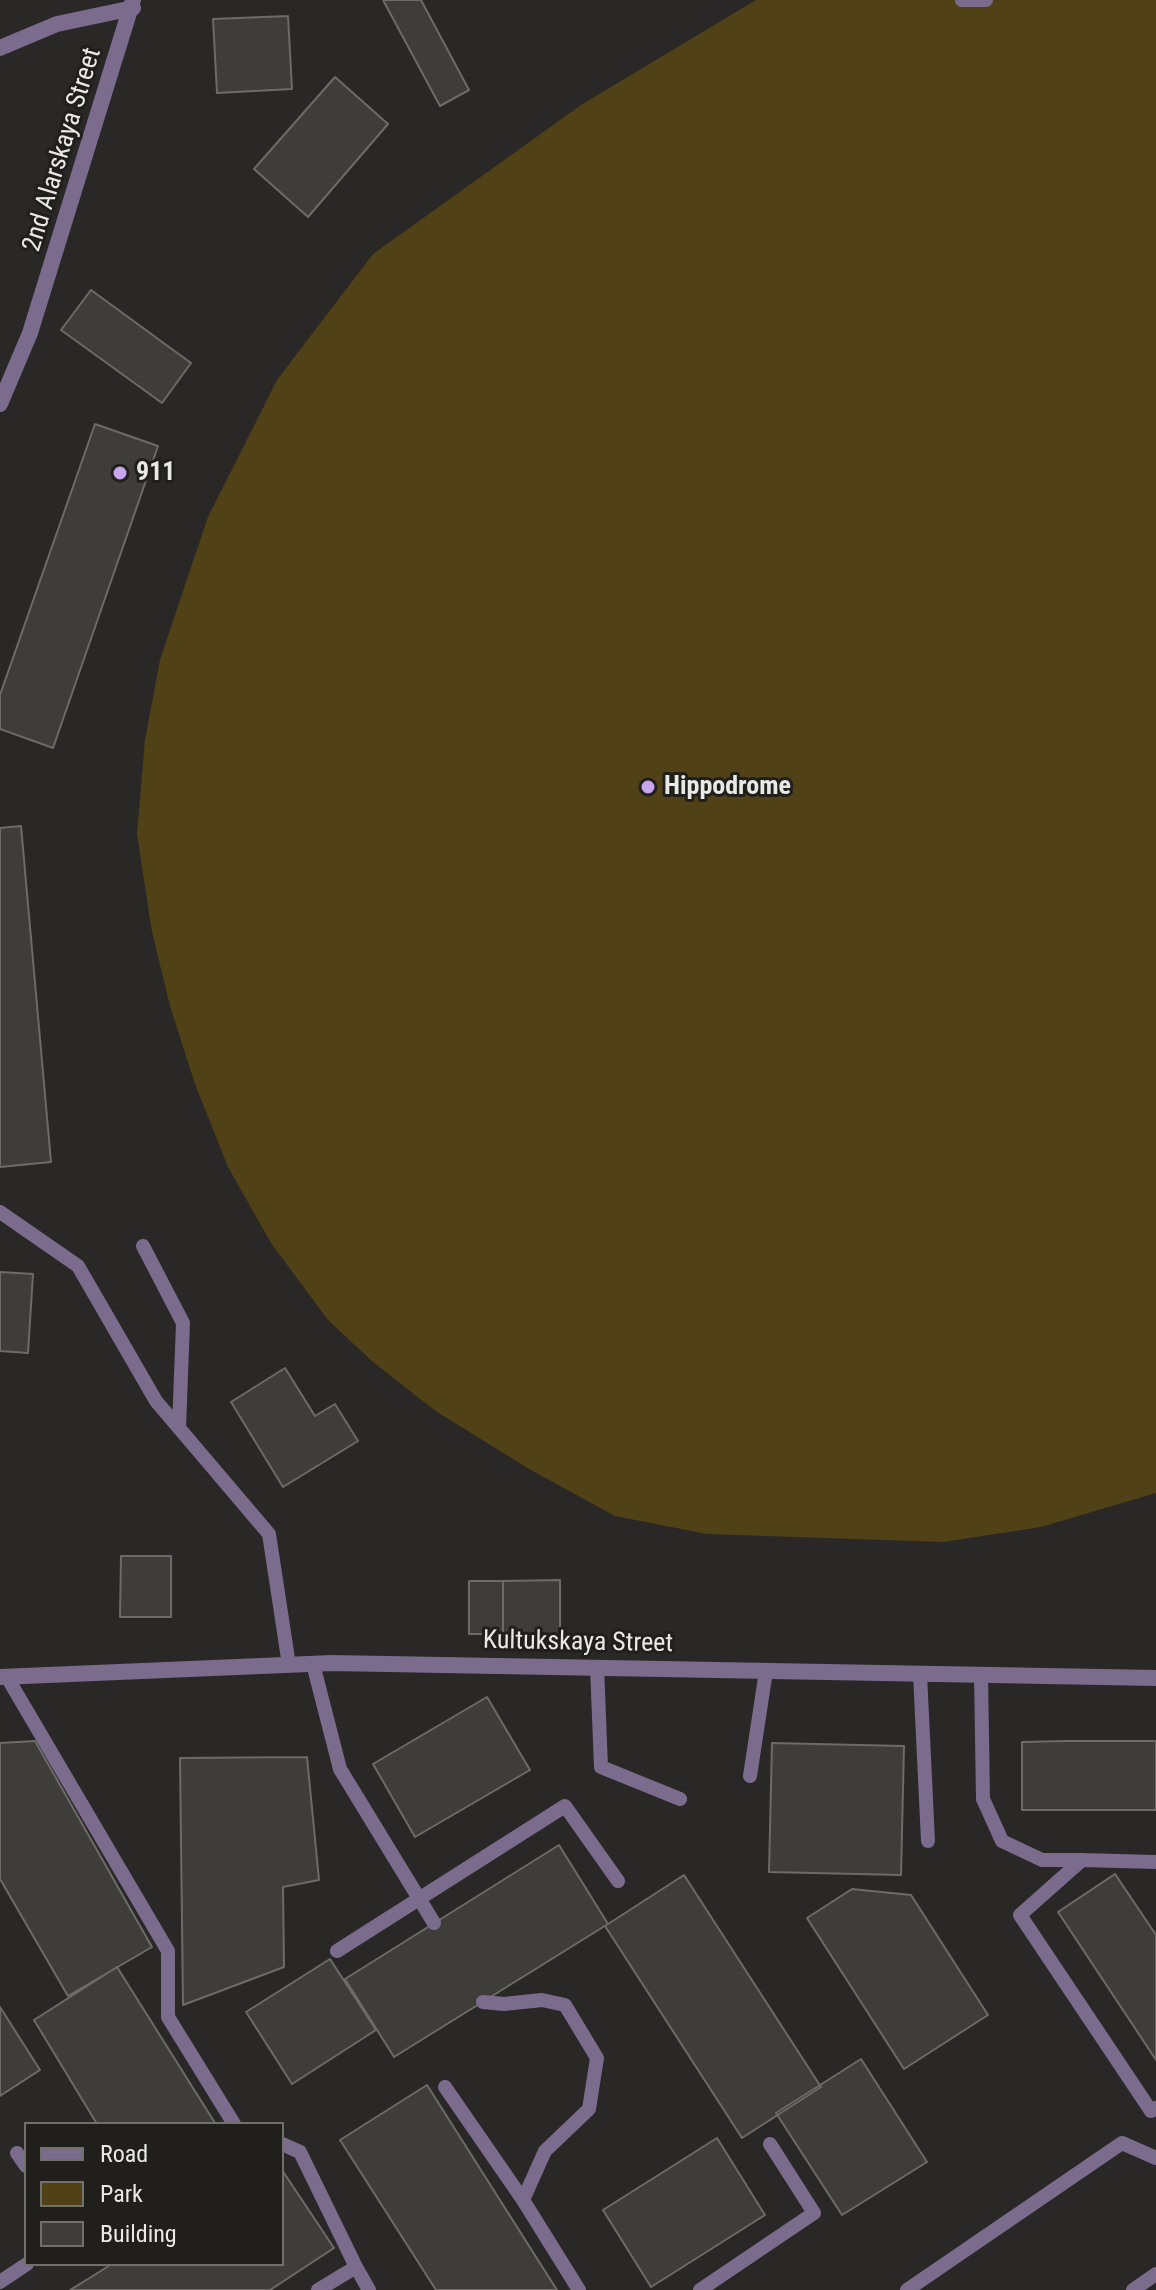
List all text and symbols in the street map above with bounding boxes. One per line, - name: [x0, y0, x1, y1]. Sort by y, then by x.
- street label: 2nd Alarskaya Street: [17, 44, 109, 256]
- place label: 911: [136, 457, 175, 489]
- marker: 911: [111, 464, 129, 482]
- place label: Hippodrome: [664, 771, 791, 803]
- marker: Hippodrome: [639, 778, 657, 796]
- street label: Kultukskaya Street: [483, 1626, 673, 1660]
- legend: [24, 2122, 284, 2266]
- text: Road: [100, 2140, 148, 2168]
- text: Park: [100, 2180, 143, 2208]
- text: Building: [100, 2220, 177, 2248]

